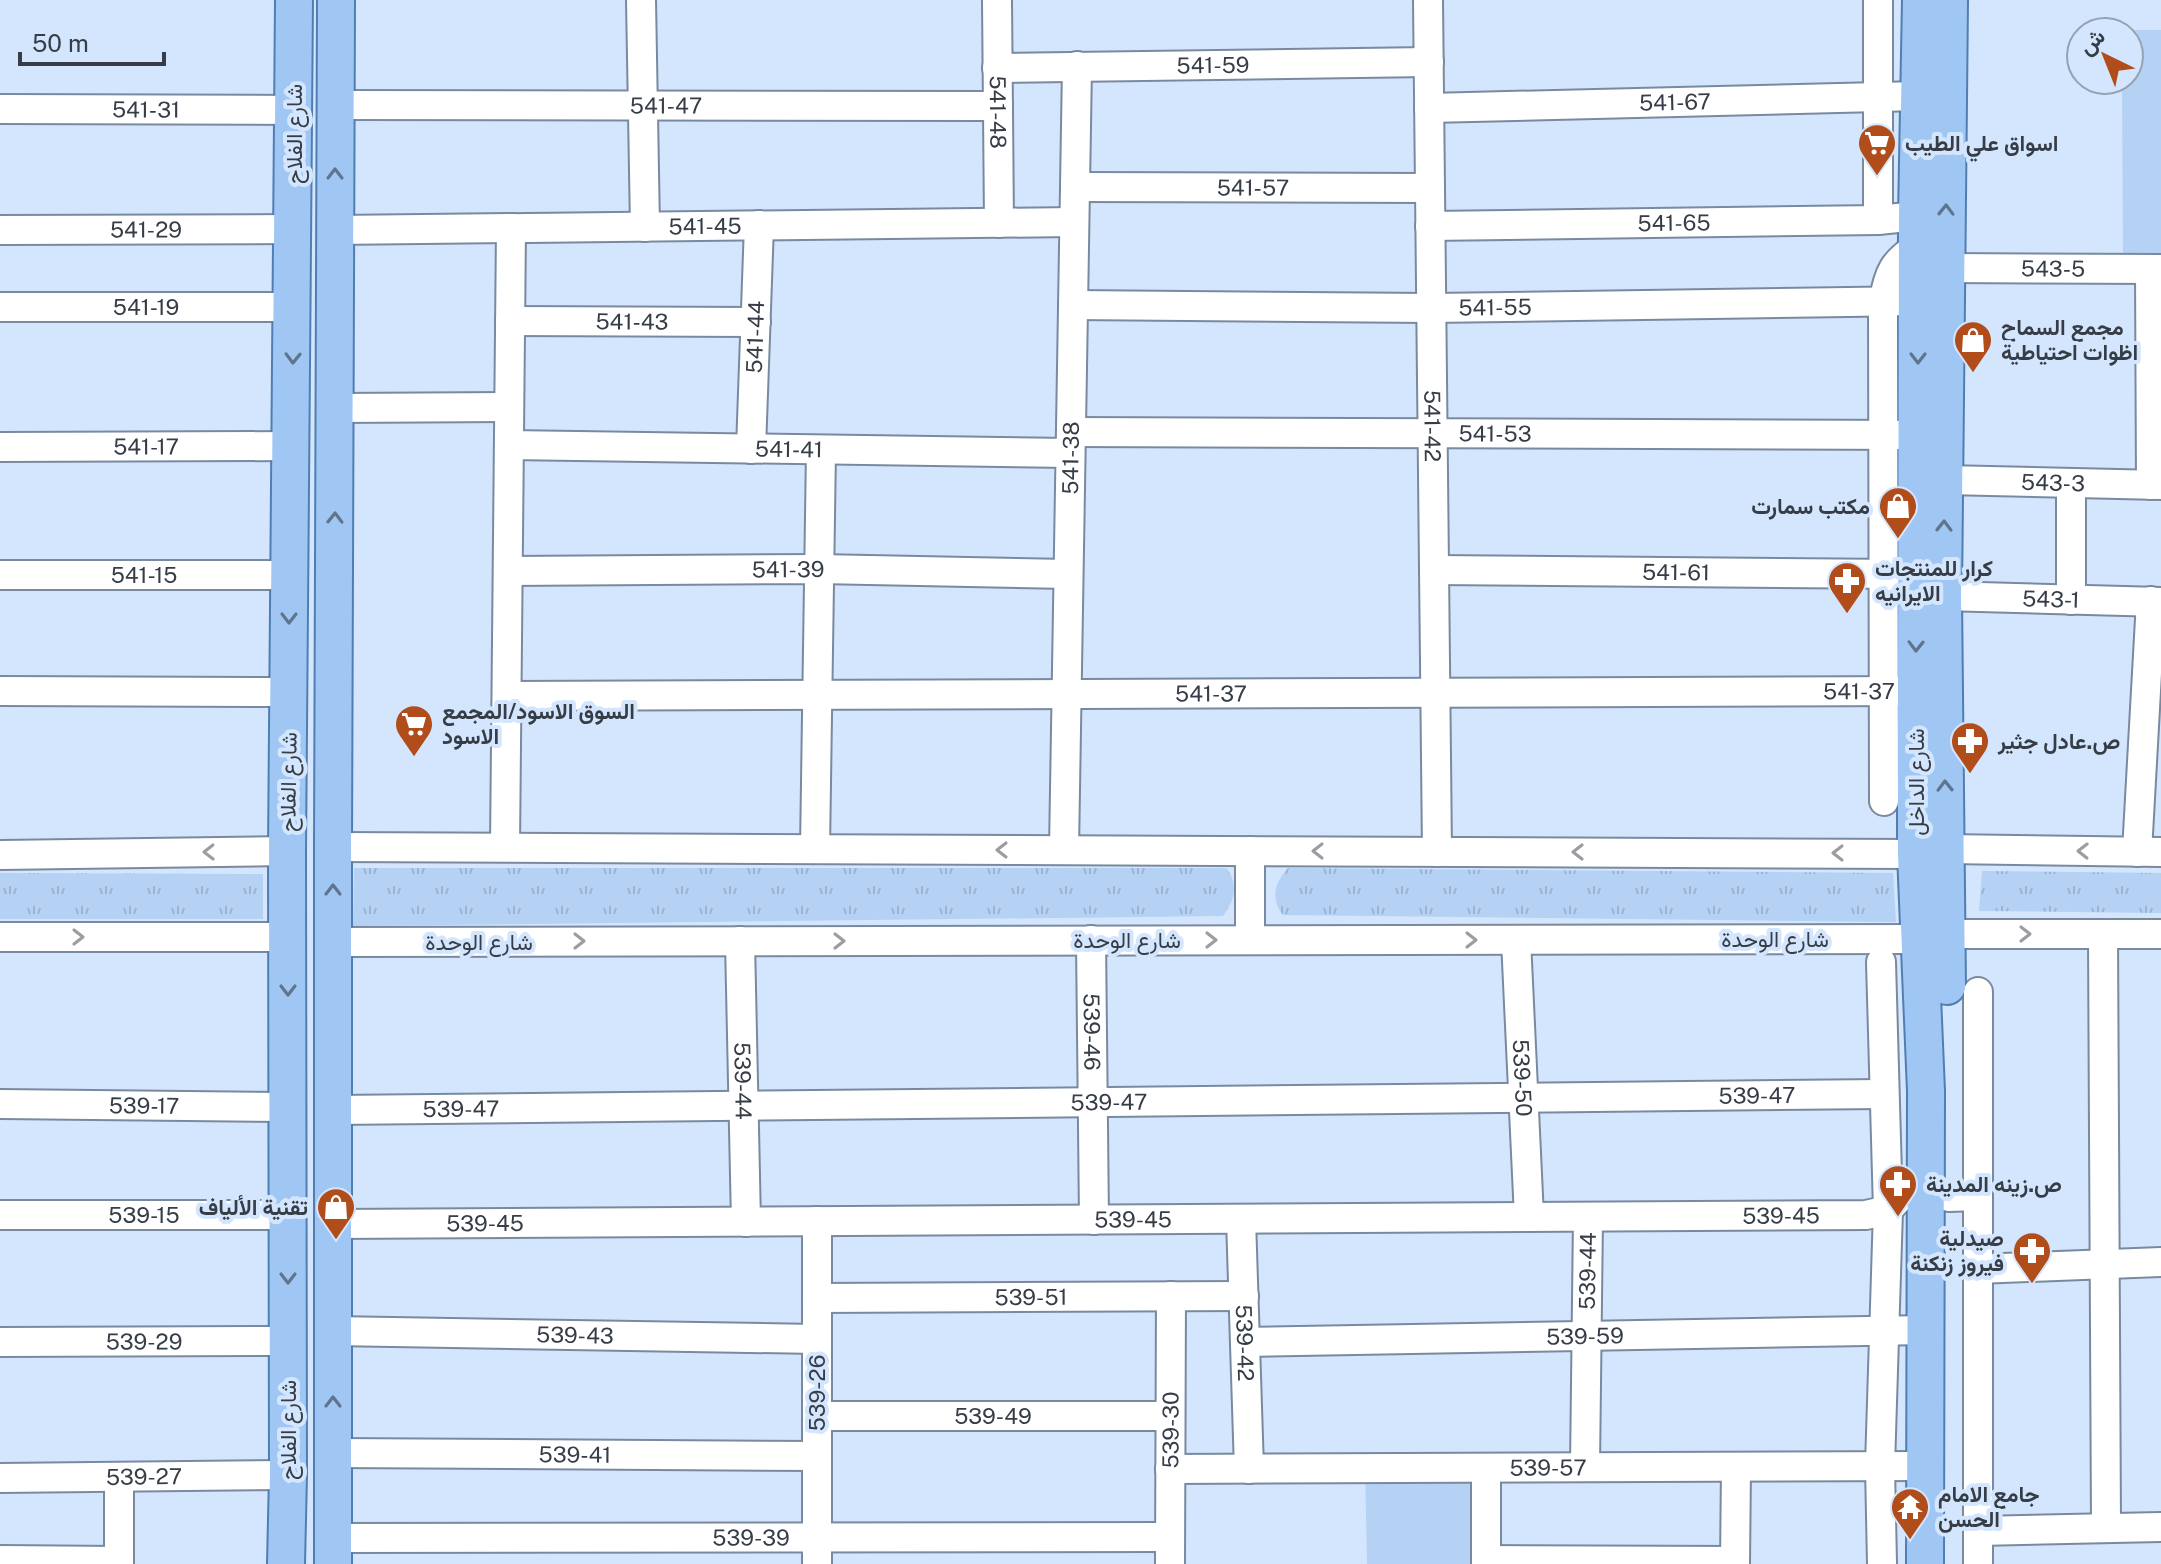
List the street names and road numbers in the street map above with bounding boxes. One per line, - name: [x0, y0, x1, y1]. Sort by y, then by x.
- street label: 541-59: [1176, 51, 1250, 79]
- street label: 541-48: [985, 75, 1011, 149]
- street label: شارع الفلاح: [281, 84, 309, 184]
- street label: 541-67: [1639, 88, 1711, 116]
- street label: 541-47: [630, 92, 702, 119]
- street label: 541-31: [112, 96, 180, 123]
- street label: 541-57: [1217, 174, 1289, 201]
- street label: 541-65: [1637, 209, 1711, 236]
- street label: 541-45: [668, 213, 742, 239]
- street label: 541-29: [110, 216, 182, 243]
- street label: 543-5: [2021, 255, 2085, 282]
- street label: 541-19: [113, 294, 179, 320]
- street label: 541-55: [1458, 294, 1532, 321]
- street label: 541-44: [741, 300, 769, 374]
- street label: 541-43: [595, 308, 669, 335]
- street label: 541-42: [1419, 390, 1446, 462]
- street label: 541-53: [1458, 420, 1532, 447]
- street label: 541-38: [1057, 421, 1084, 495]
- street label: 541-17: [113, 433, 179, 460]
- street label: 541-41: [755, 436, 823, 462]
- street label: 543-3: [2021, 469, 2085, 496]
- street label: 541-39: [752, 556, 824, 582]
- street label: 541-61: [1642, 559, 1710, 585]
- street label: 541-15: [111, 562, 177, 588]
- street label: 543-1: [2022, 585, 2080, 613]
- street label: 541-37: [1823, 678, 1895, 704]
- street label: 541-37: [1175, 680, 1247, 707]
- street label: شارع الداخل: [1903, 728, 1931, 836]
- street label: شارع الفلاح: [274, 732, 304, 832]
- street label: شارع الوحدة: [1721, 926, 1829, 954]
- street label: شارع الوحدة: [1073, 927, 1181, 955]
- street label: شارع الوحدة: [425, 929, 533, 957]
- street label: 539-46: [1079, 993, 1105, 1071]
- street label: 539-50: [1508, 1039, 1537, 1117]
- street label: 539-44: [729, 1042, 757, 1120]
- street label: 539-47: [1718, 1082, 1796, 1109]
- street label: 539-47: [1070, 1089, 1148, 1115]
- street label: 539-17: [109, 1092, 179, 1119]
- street label: 539-47: [422, 1095, 500, 1122]
- street label: 539-15: [108, 1202, 180, 1228]
- street label: 539-45: [1742, 1202, 1820, 1229]
- street label: 539-45: [1094, 1206, 1172, 1233]
- street label: 539-45: [446, 1210, 524, 1236]
- street label: 539-44: [1574, 1232, 1601, 1310]
- street label: 539-51: [994, 1284, 1068, 1310]
- street label: 539-42: [1231, 1304, 1259, 1382]
- street label: 539-43: [536, 1321, 614, 1349]
- street label: 539-59: [1546, 1322, 1624, 1350]
- street label: 539-29: [106, 1328, 182, 1355]
- street label: 539-26: [804, 1355, 830, 1431]
- street label: شارع الفلاح: [275, 1380, 303, 1480]
- street label: 539-30: [1157, 1391, 1184, 1469]
- street label: 539-49: [954, 1403, 1032, 1429]
- street label: 539-41: [539, 1441, 611, 1468]
- street label: 539-57: [1509, 1454, 1587, 1481]
- street label: 539-27: [106, 1463, 182, 1490]
- street label: 539-39: [712, 1524, 790, 1551]

